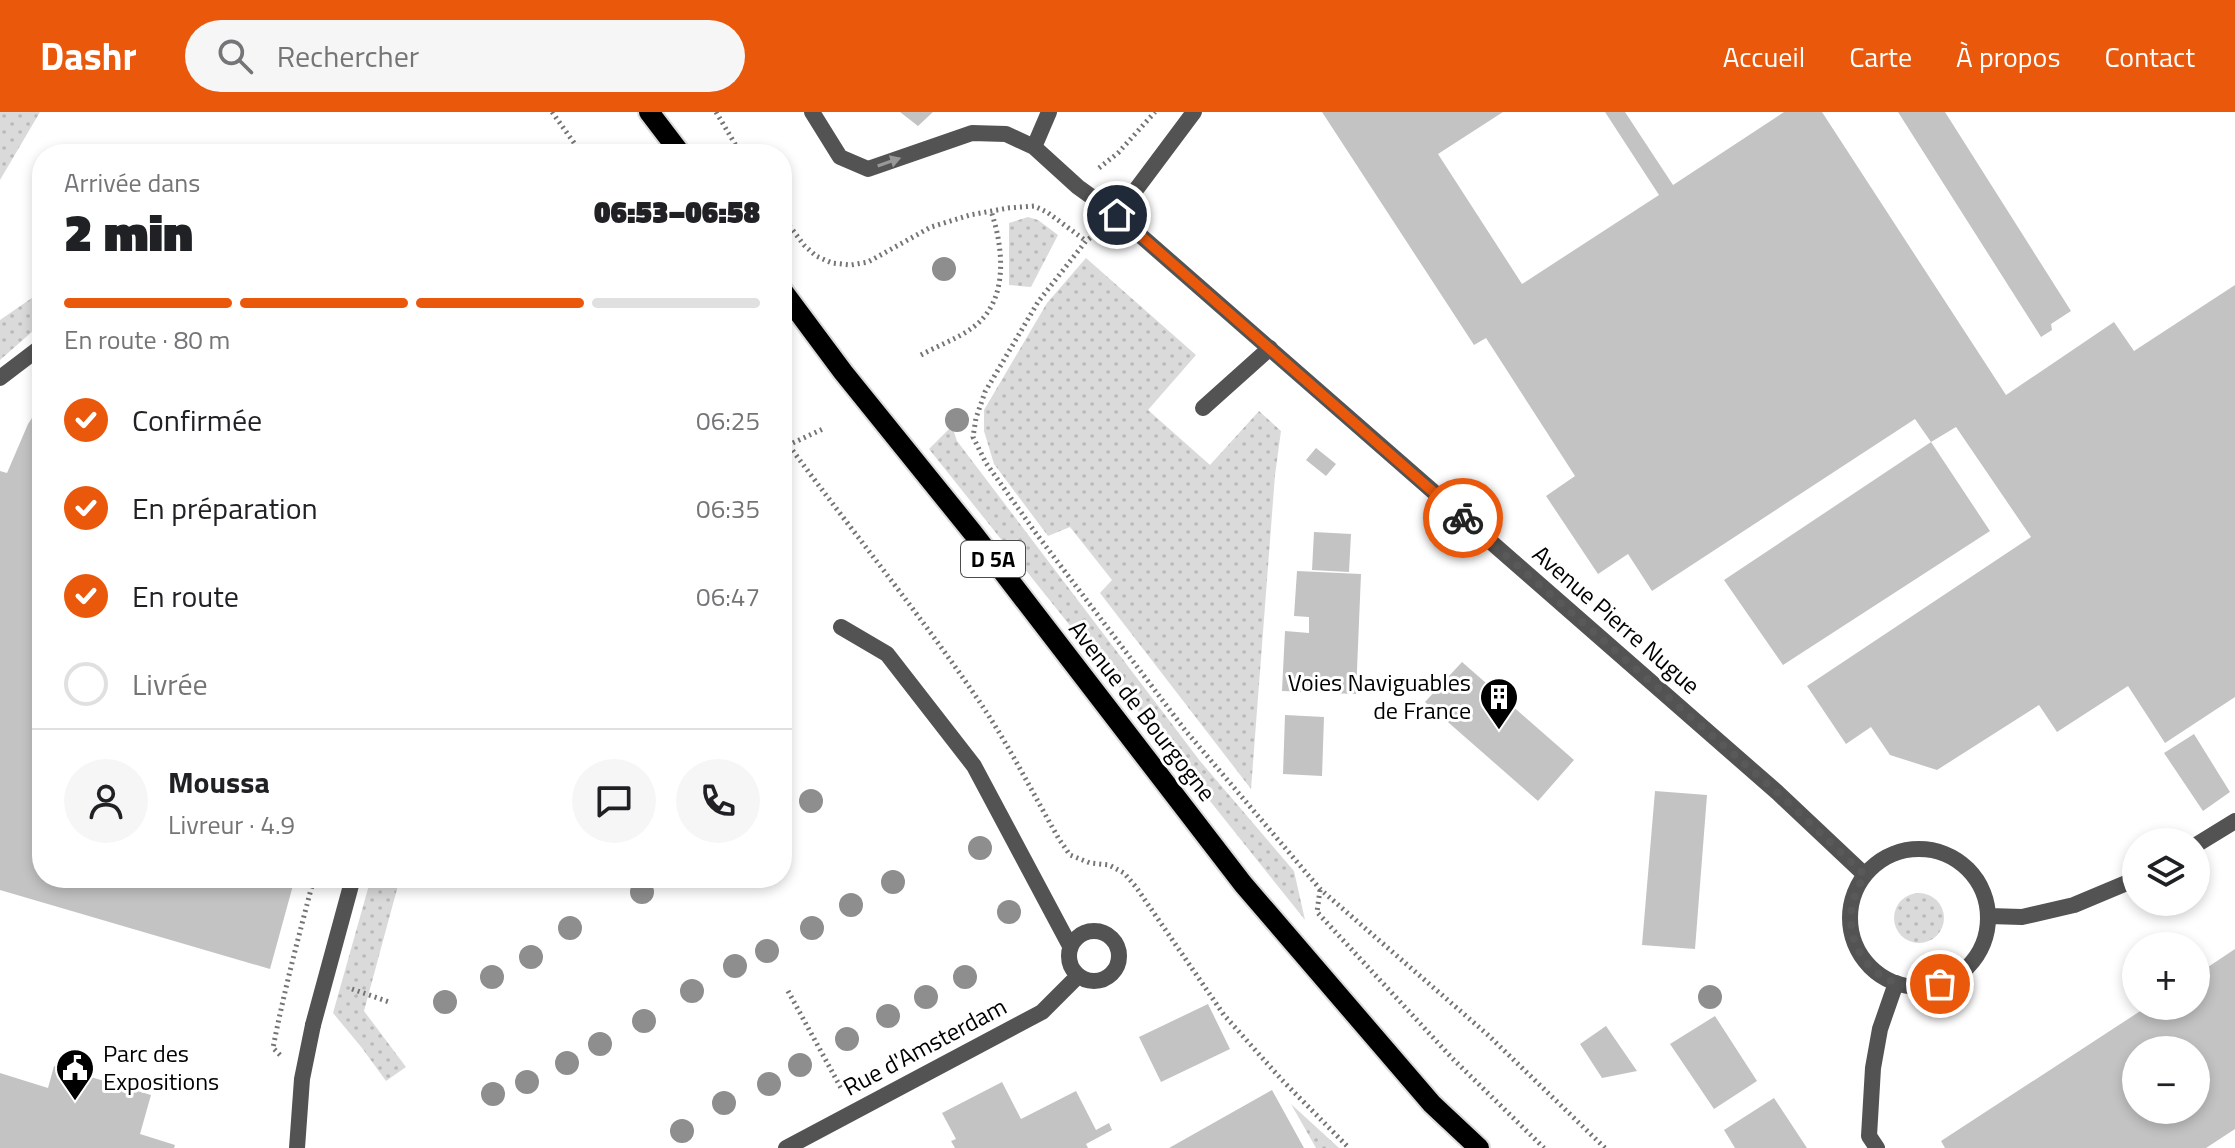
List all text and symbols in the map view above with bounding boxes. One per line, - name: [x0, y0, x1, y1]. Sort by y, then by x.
- search box: [185, 20, 745, 92]
- text: Dashr: [40, 27, 137, 85]
- text: Rechercher: [277, 33, 419, 79]
- icon: search: [213, 34, 257, 78]
- text: Accueil: [1723, 35, 1805, 78]
- text: Carte: [1849, 35, 1912, 78]
- text: À propos: [1956, 35, 2060, 78]
- text: Contact: [2104, 35, 2195, 78]
- one-way arrow: [877, 155, 901, 167]
- text: Arrivée dans: [64, 163, 200, 202]
- pin: [1083, 181, 1151, 249]
- text: 06:53–06:58: [594, 189, 760, 235]
- text: 2 min: [64, 192, 193, 271]
- icon: home: [1095, 193, 1139, 237]
- text: En route · 80 m: [64, 320, 230, 359]
- text: Confirmée: [132, 397, 262, 443]
- icon: check: [64, 398, 108, 442]
- text: 06:25: [696, 401, 760, 440]
- courier: [1423, 478, 1503, 558]
- text: En préparation: [132, 485, 318, 531]
- icon: check: [64, 486, 108, 530]
- text: 06:35: [696, 489, 760, 528]
- icon: bike: [1441, 496, 1485, 540]
- street label: Avenue Pierre Nugue: [1525, 536, 1708, 702]
- road number: D 5A: [961, 541, 1025, 577]
- text: En route: [132, 573, 239, 619]
- icon: check: [64, 574, 108, 618]
- text: 06:47: [696, 577, 760, 616]
- street label: Avenue de Bourgogne: [1061, 612, 1225, 809]
- text: Livrée: [132, 661, 208, 707]
- place label: Voies Naviguables de France: [1288, 664, 1471, 728]
- building icon: Voies Naviguables de France: [1478, 676, 1520, 731]
- button: person: [64, 759, 148, 843]
- text: Moussa: [168, 759, 270, 805]
- button: chat: [572, 759, 656, 843]
- button: phone: [676, 759, 760, 843]
- text: Livreur · 4.9: [168, 805, 295, 844]
- map controls: [2122, 828, 2210, 1124]
- button: layers: [2122, 828, 2210, 916]
- button: +: [2122, 932, 2210, 1020]
- pin: [1906, 950, 1974, 1018]
- icon: bag: [1918, 962, 1962, 1006]
- street label: Rue d'Amsterdam: [836, 988, 1013, 1104]
- place label: Parc des Expositions: [103, 1035, 219, 1099]
- button: −: [2122, 1036, 2210, 1124]
- public building icon: Parc des Expositions: [54, 1047, 96, 1102]

